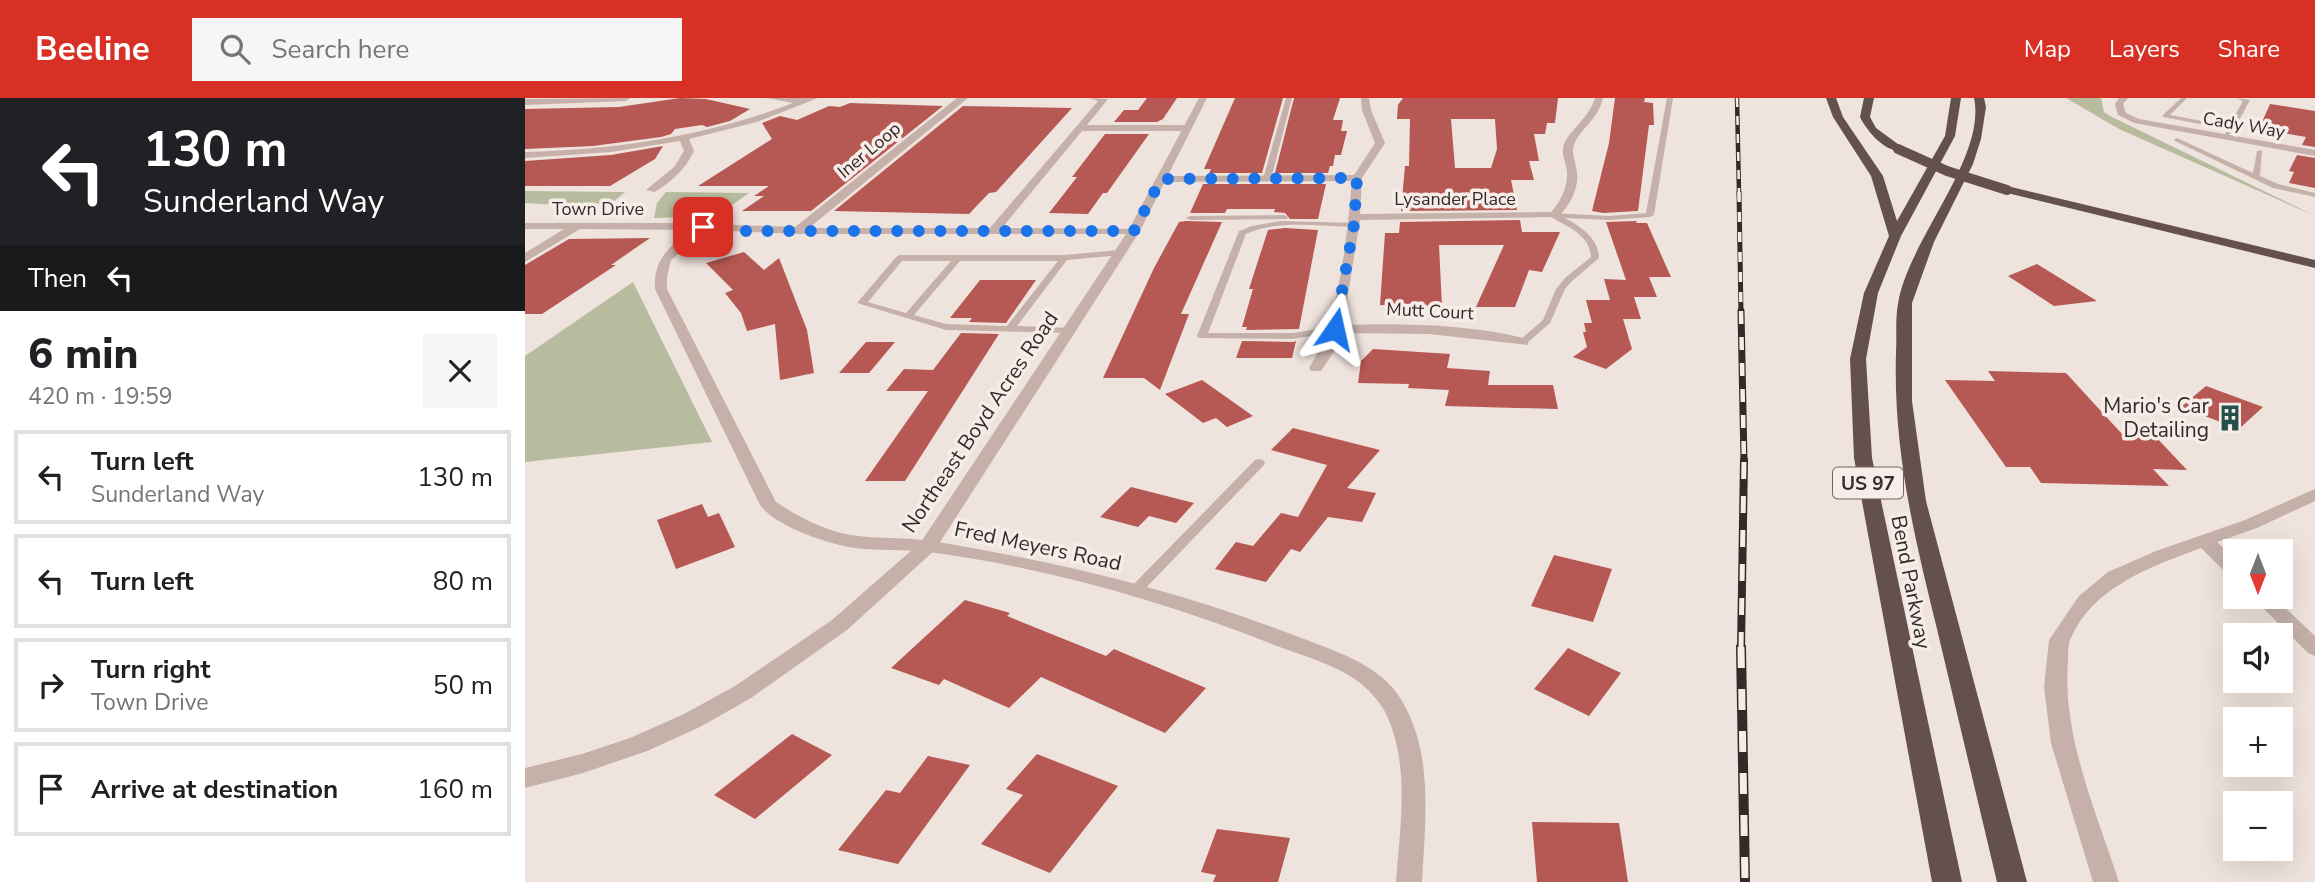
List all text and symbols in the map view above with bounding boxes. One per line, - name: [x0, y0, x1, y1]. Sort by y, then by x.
- search box: [192, 18, 682, 81]
- text: Beeline: [35, 27, 150, 72]
- icon: search: [216, 30, 254, 68]
- text: Search here: [272, 32, 409, 67]
- text: Map: [2024, 33, 2071, 65]
- text: Layers: [2109, 33, 2180, 65]
- text: Share: [2218, 33, 2280, 65]
- street label: Cady Way: [2201, 106, 2288, 144]
- text: 130 m: [143, 116, 287, 183]
- street label: Iner Loop: [832, 116, 906, 184]
- icon: left: [28, 126, 119, 217]
- text: Sunderland Way: [143, 180, 384, 223]
- street label: Lysander Place: [1394, 187, 1516, 211]
- street label: Town Drive: [552, 197, 644, 221]
- pin: [673, 197, 733, 257]
- icon: arrive: [684, 208, 722, 246]
- icon: left: [101, 259, 139, 297]
- text: Then: [28, 261, 87, 296]
- position arrow: [1298, 292, 1372, 366]
- street label: Mutt Court: [1386, 297, 1475, 325]
- street label: Northeast Boyd Acres Road: [895, 306, 1065, 538]
- text: 6 min: [28, 326, 138, 383]
- button: close: [423, 334, 497, 408]
- text: 420 m · 19:59: [28, 381, 173, 412]
- place label: Mario's Car Detailing: [2103, 392, 2209, 444]
- building icon: Mario's Car Detailing: [2215, 403, 2245, 433]
- text: Turn left: [91, 444, 194, 479]
- icon: left: [32, 458, 70, 496]
- text: 130 m: [417, 460, 493, 495]
- road number: US 97: [1833, 468, 1903, 498]
- text: Sunderland Way: [91, 479, 264, 510]
- street label: Bend Parkway: [1884, 513, 1938, 652]
- street label: Fred Meyers Road: [952, 515, 1124, 577]
- north arrow: [2223, 539, 2293, 609]
- map controls: [2223, 539, 2293, 861]
- icon: left: [32, 562, 70, 600]
- text: Turn left: [91, 564, 194, 599]
- text: 80 m: [433, 564, 493, 599]
- button: sound: [2223, 623, 2293, 693]
- text: Turn right: [91, 652, 210, 687]
- icon: right: [32, 666, 70, 704]
- text: 50 m: [433, 668, 493, 703]
- text: Town Drive: [91, 687, 209, 718]
- button: +: [2223, 707, 2293, 777]
- icon: arrive: [32, 770, 70, 808]
- text: Arrive at destination: [91, 772, 338, 807]
- text: 160 m: [417, 772, 493, 807]
- button: −: [2223, 791, 2293, 861]

